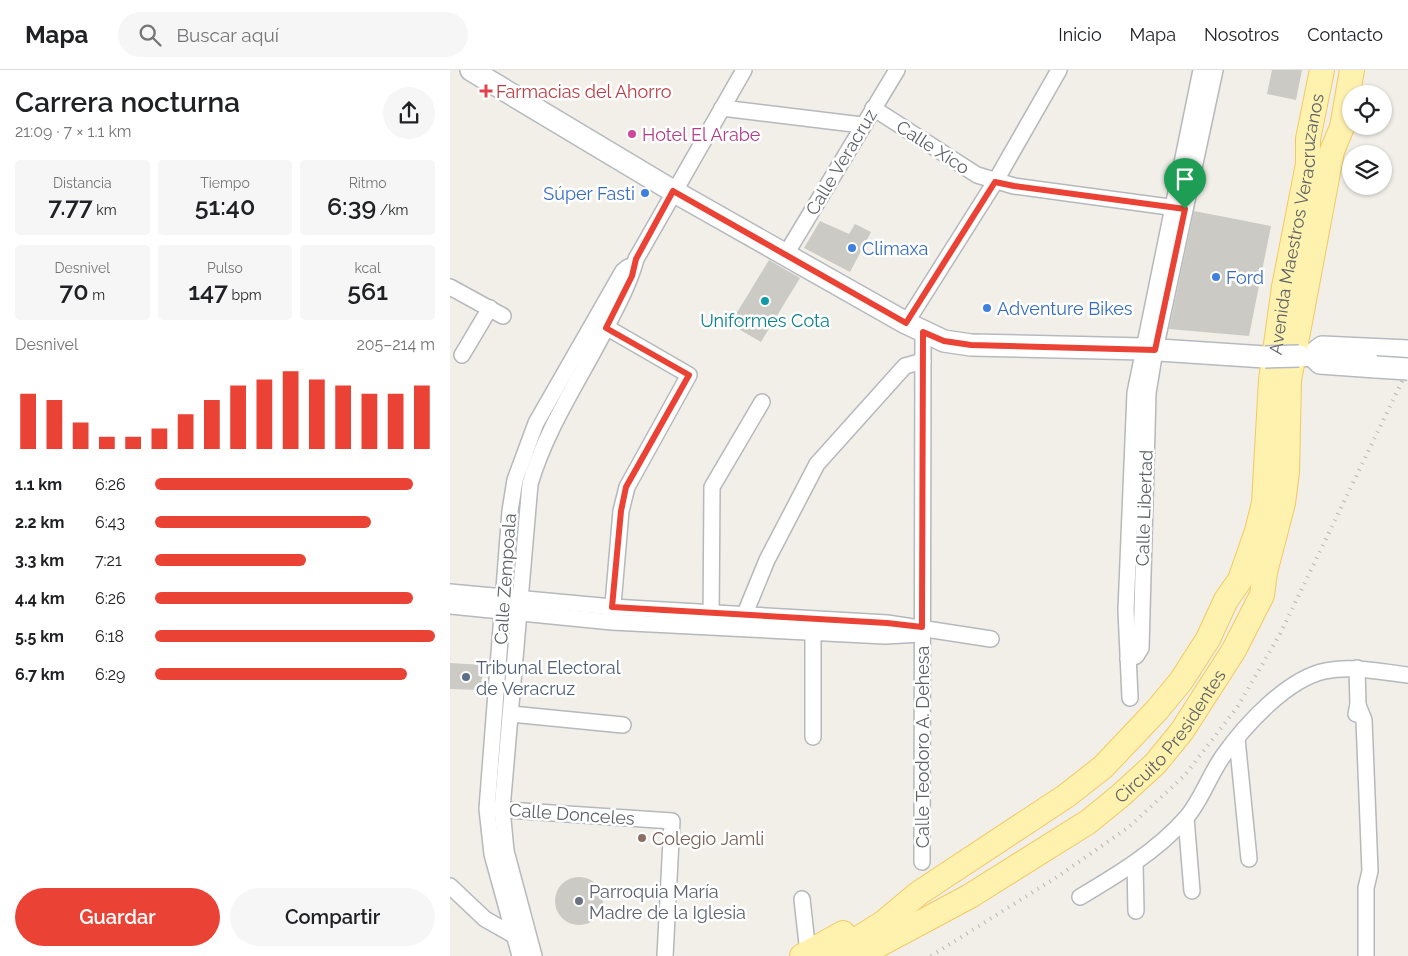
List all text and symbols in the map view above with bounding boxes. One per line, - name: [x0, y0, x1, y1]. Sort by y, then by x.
- search box: [118, 12, 468, 57]
- text: Mapa: [25, 20, 88, 49]
- icon: search: [136, 21, 164, 49]
- text: Buscar aquí: [176, 24, 279, 46]
- text: Inicio: [1058, 24, 1102, 45]
- text: Mapa: [1130, 24, 1176, 45]
- text: Nosotros: [1204, 24, 1279, 45]
- text: Contacto: [1307, 24, 1383, 45]
- place label: Farmacias del Ahorro: [496, 81, 672, 102]
- marker: Farmacias del Ahorro: [480, 85, 492, 97]
- map controls: [1342, 85, 1392, 195]
- button: locate: [1342, 85, 1392, 135]
- text: Carrera nocturna: [15, 86, 240, 119]
- button: share: [383, 87, 435, 139]
- street label: Avenida Maestros Veracruzanos: [1264, 91, 1328, 356]
- street label: Calle Veracruz: [801, 105, 881, 219]
- street label: Calle Xico: [893, 116, 974, 178]
- text: 21:09 · 7 × 1.1 km: [15, 122, 132, 141]
- place label: Hotel El Arabe: [642, 124, 761, 145]
- marker: Hotel El Arabe: [626, 128, 638, 140]
- button: layers: [1342, 145, 1392, 195]
- pin: [1164, 158, 1206, 209]
- icon: arrive: [1171, 165, 1199, 193]
- text: Distancia: [53, 175, 112, 191]
- text: Tiempo: [200, 175, 250, 191]
- text: Ritmo: [349, 175, 387, 191]
- place label: Súper Fasti: [543, 183, 635, 204]
- marker: Súper Fasti: [639, 187, 651, 199]
- text: 7.77: [48, 191, 93, 221]
- text: 51:40: [195, 191, 255, 221]
- text: 6:39: [327, 191, 376, 221]
- text: km: [93, 202, 117, 218]
- text: /km: [376, 202, 408, 218]
- place label: Climaxa: [862, 238, 928, 259]
- marker: Climaxa: [846, 242, 858, 254]
- text: Desnivel: [55, 260, 110, 276]
- text: Pulso: [207, 260, 243, 276]
- text: kcal: [355, 260, 381, 276]
- place label: Ford: [1226, 267, 1264, 288]
- marker: Ford: [1210, 271, 1222, 283]
- text: 70: [60, 276, 89, 306]
- text: 147: [188, 276, 228, 306]
- text: 561: [347, 276, 388, 306]
- text: m: [89, 287, 105, 303]
- text: bpm: [228, 287, 262, 303]
- marker: Uniformes Cota: [759, 295, 771, 307]
- place label: Adventure Bikes: [997, 298, 1133, 319]
- marker: Adventure Bikes: [981, 302, 993, 314]
- place label: Uniformes Cota: [700, 310, 830, 331]
- text: Desnivel: [15, 335, 78, 354]
- text: 205–214 m: [356, 335, 435, 354]
- street label: Calle Libertad: [1131, 449, 1157, 567]
- text: 1.1 km: [15, 475, 62, 494]
- text: 6:26: [95, 475, 126, 494]
- text: 2.2 km: [15, 513, 64, 532]
- text: 6:43: [95, 513, 125, 532]
- street label: Calle Zempoala: [490, 513, 520, 645]
- text: 3.3 km: [15, 551, 64, 570]
- text: 7:21: [95, 551, 122, 570]
- text: 4.4 km: [15, 589, 65, 608]
- text: 6:26: [95, 589, 126, 608]
- text: 5.5 km: [15, 627, 64, 646]
- text: 6:18: [95, 627, 124, 646]
- street label: Calle Teodoro A. Dehesa: [912, 646, 933, 848]
- place label: Tribunal Electoral de Veracruz: [476, 657, 621, 699]
- text: 6.7 km: [15, 665, 65, 684]
- text: 6:29: [95, 665, 125, 684]
- street label: Circuito Presidentes: [1110, 665, 1230, 807]
- marker: Tribunal Electoral de Veracruz: [460, 671, 472, 683]
- street label: Calle Donceles: [509, 799, 636, 829]
- place label: Colegio Jamli: [652, 828, 764, 849]
- marker: Colegio Jamli: [636, 832, 648, 844]
- place label: Parroquia María Madre de la Iglesia: [589, 881, 746, 923]
- button: Guardar: [15, 888, 220, 946]
- button: Compartir: [230, 888, 435, 946]
- marker: Parroquia María Madre de la Iglesia: [573, 895, 585, 907]

